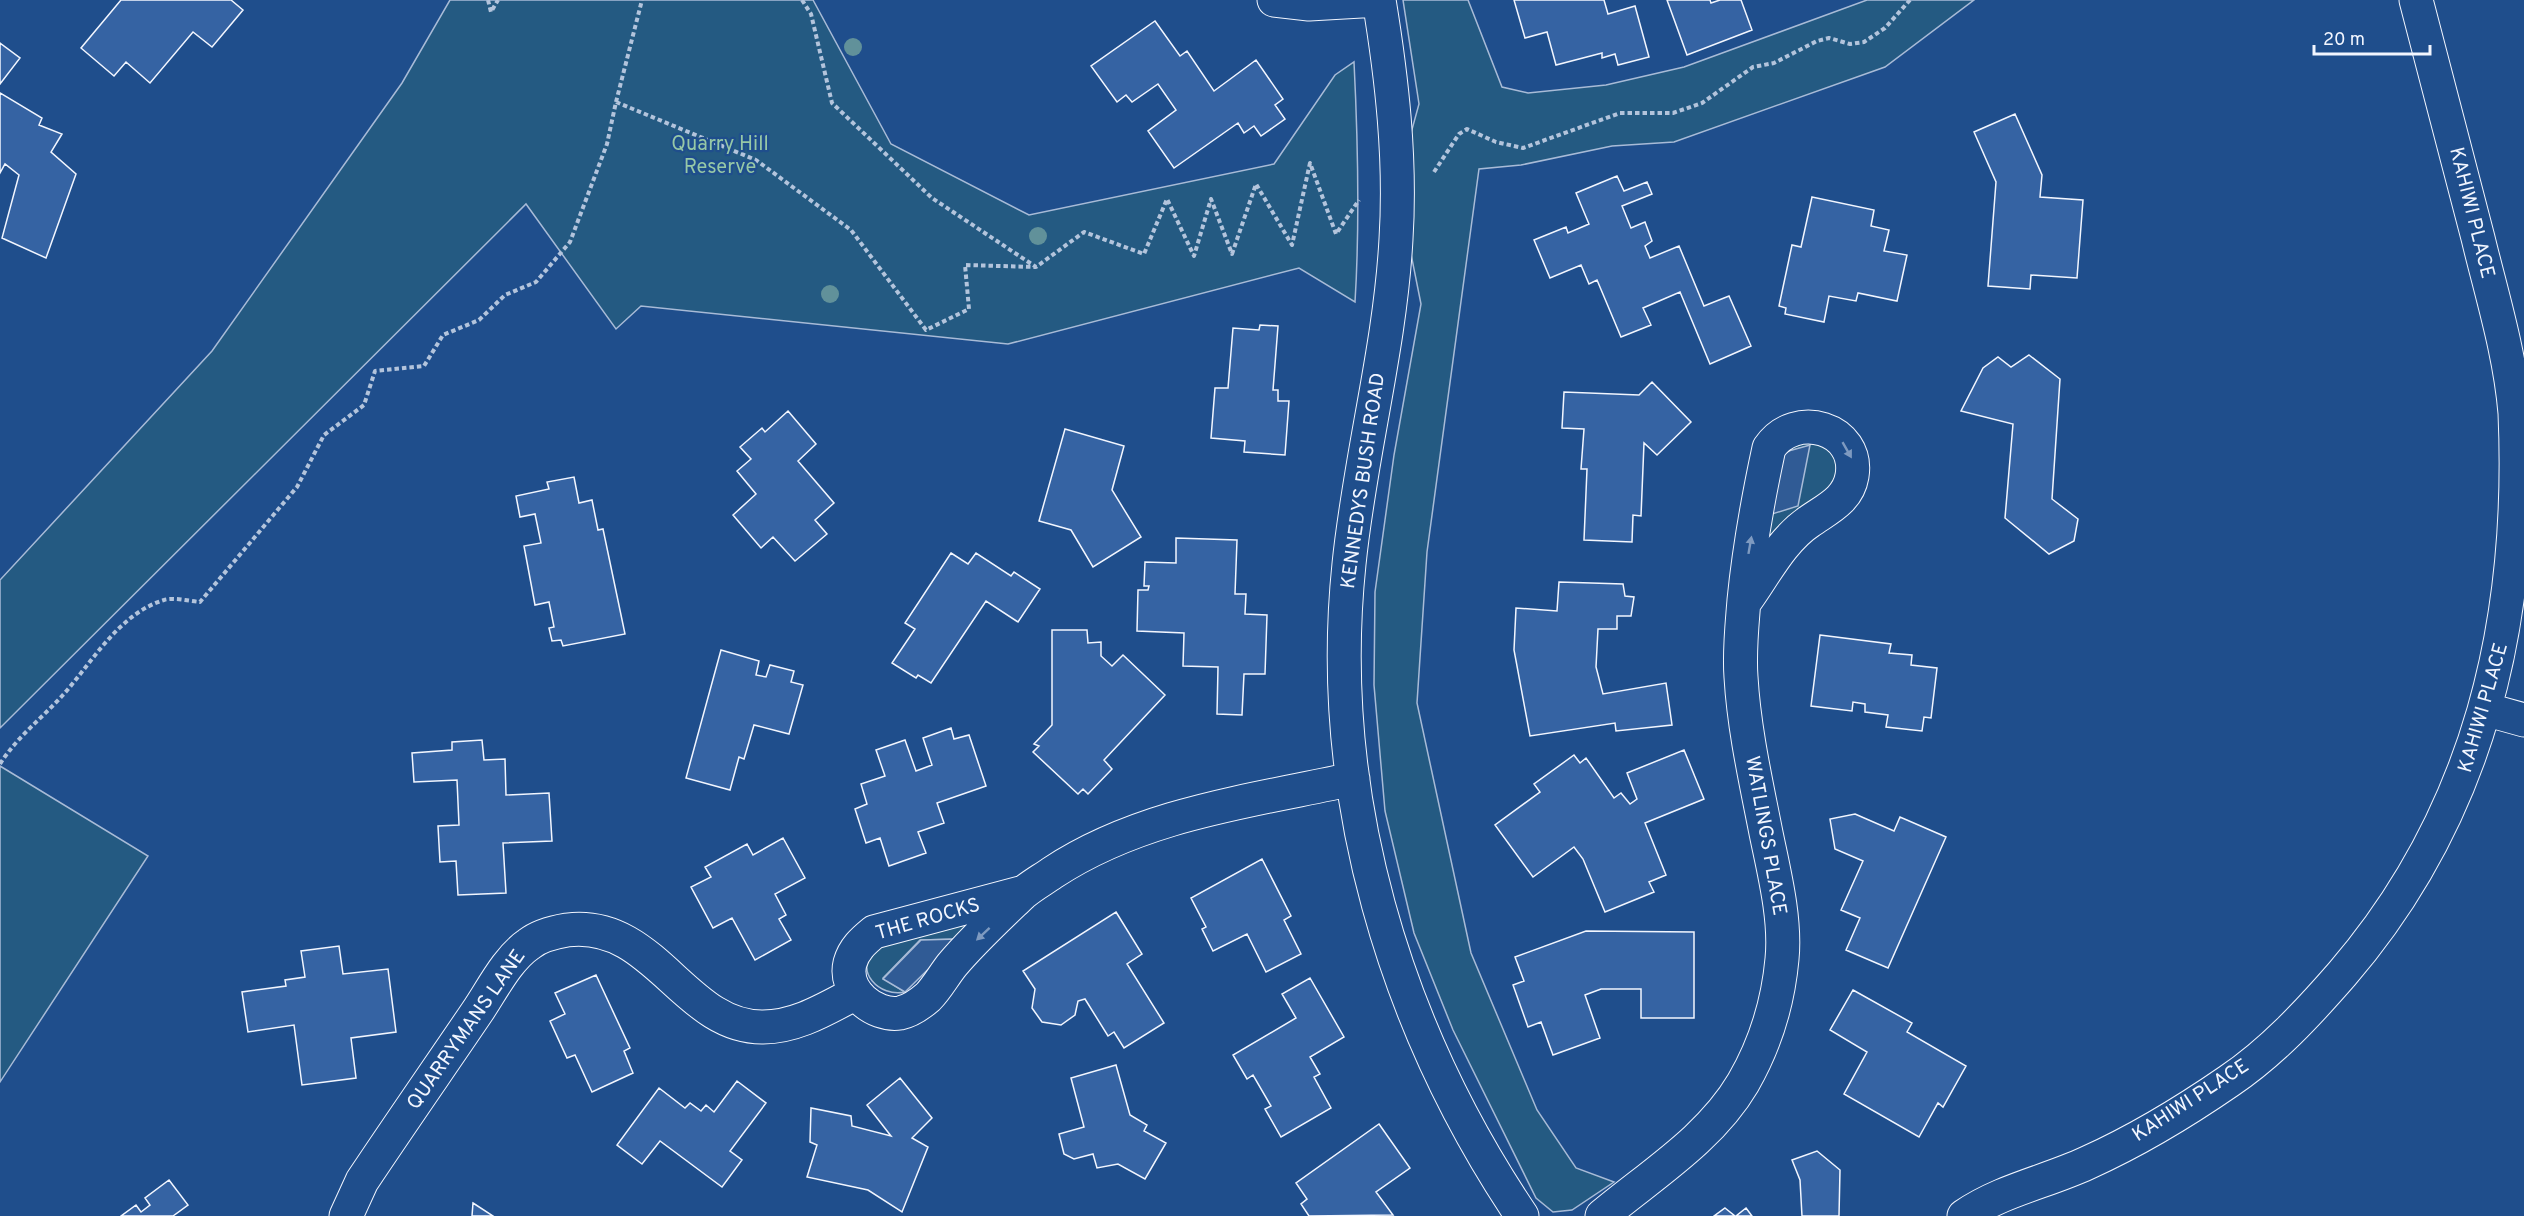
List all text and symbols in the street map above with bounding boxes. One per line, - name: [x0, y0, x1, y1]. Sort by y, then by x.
- scale bar: [2314, 18, 2430, 56]
- text: 20 m: [2323, 29, 2365, 52]
- park label: Quarry Hill Reserve: [671, 132, 769, 181]
- street label: KAHIWI PLACE: [2442, 145, 2500, 281]
- street label: KENNEDYS BUSH ROAD: [1336, 371, 1392, 591]
- one-way arrow: [1842, 442, 1852, 459]
- one-way arrow: [1746, 535, 1755, 554]
- street label: KAHIWI PLACE: [2453, 640, 2515, 776]
- street label: WATLINGS PLACE: [1738, 754, 1792, 918]
- street label: THE ROCKS: [873, 893, 983, 947]
- one-way arrow: [976, 927, 991, 940]
- street label: QUARRYMANS LANE: [402, 945, 532, 1115]
- street label: KAHIWI PLACE: [2128, 1054, 2254, 1148]

